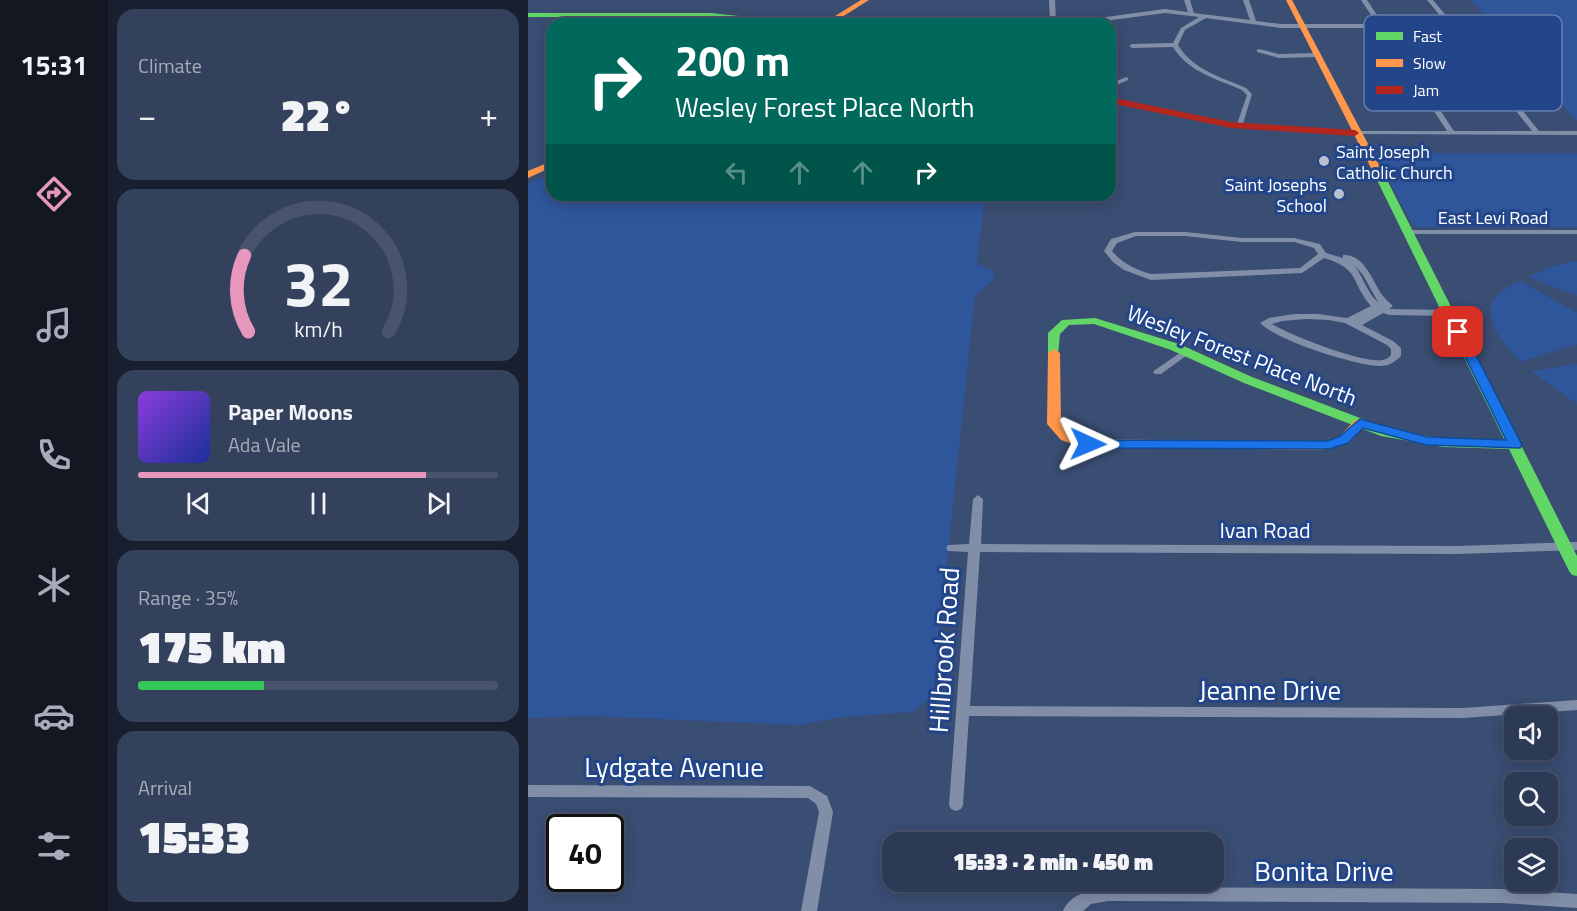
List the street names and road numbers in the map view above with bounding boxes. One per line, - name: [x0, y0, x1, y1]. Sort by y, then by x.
- street label: East Levi Road: [1438, 204, 1548, 231]
- street label: Wesley Forest Place North: [1122, 295, 1362, 415]
- street label: Ivan Road: [1219, 513, 1311, 547]
- street label: Hillbrook Road: [917, 566, 969, 734]
- street label: Jeanne Drive: [1199, 669, 1341, 710]
- street label: Lydgate Avenue: [584, 746, 764, 787]
- street label: Bonita Drive: [1254, 850, 1394, 891]

